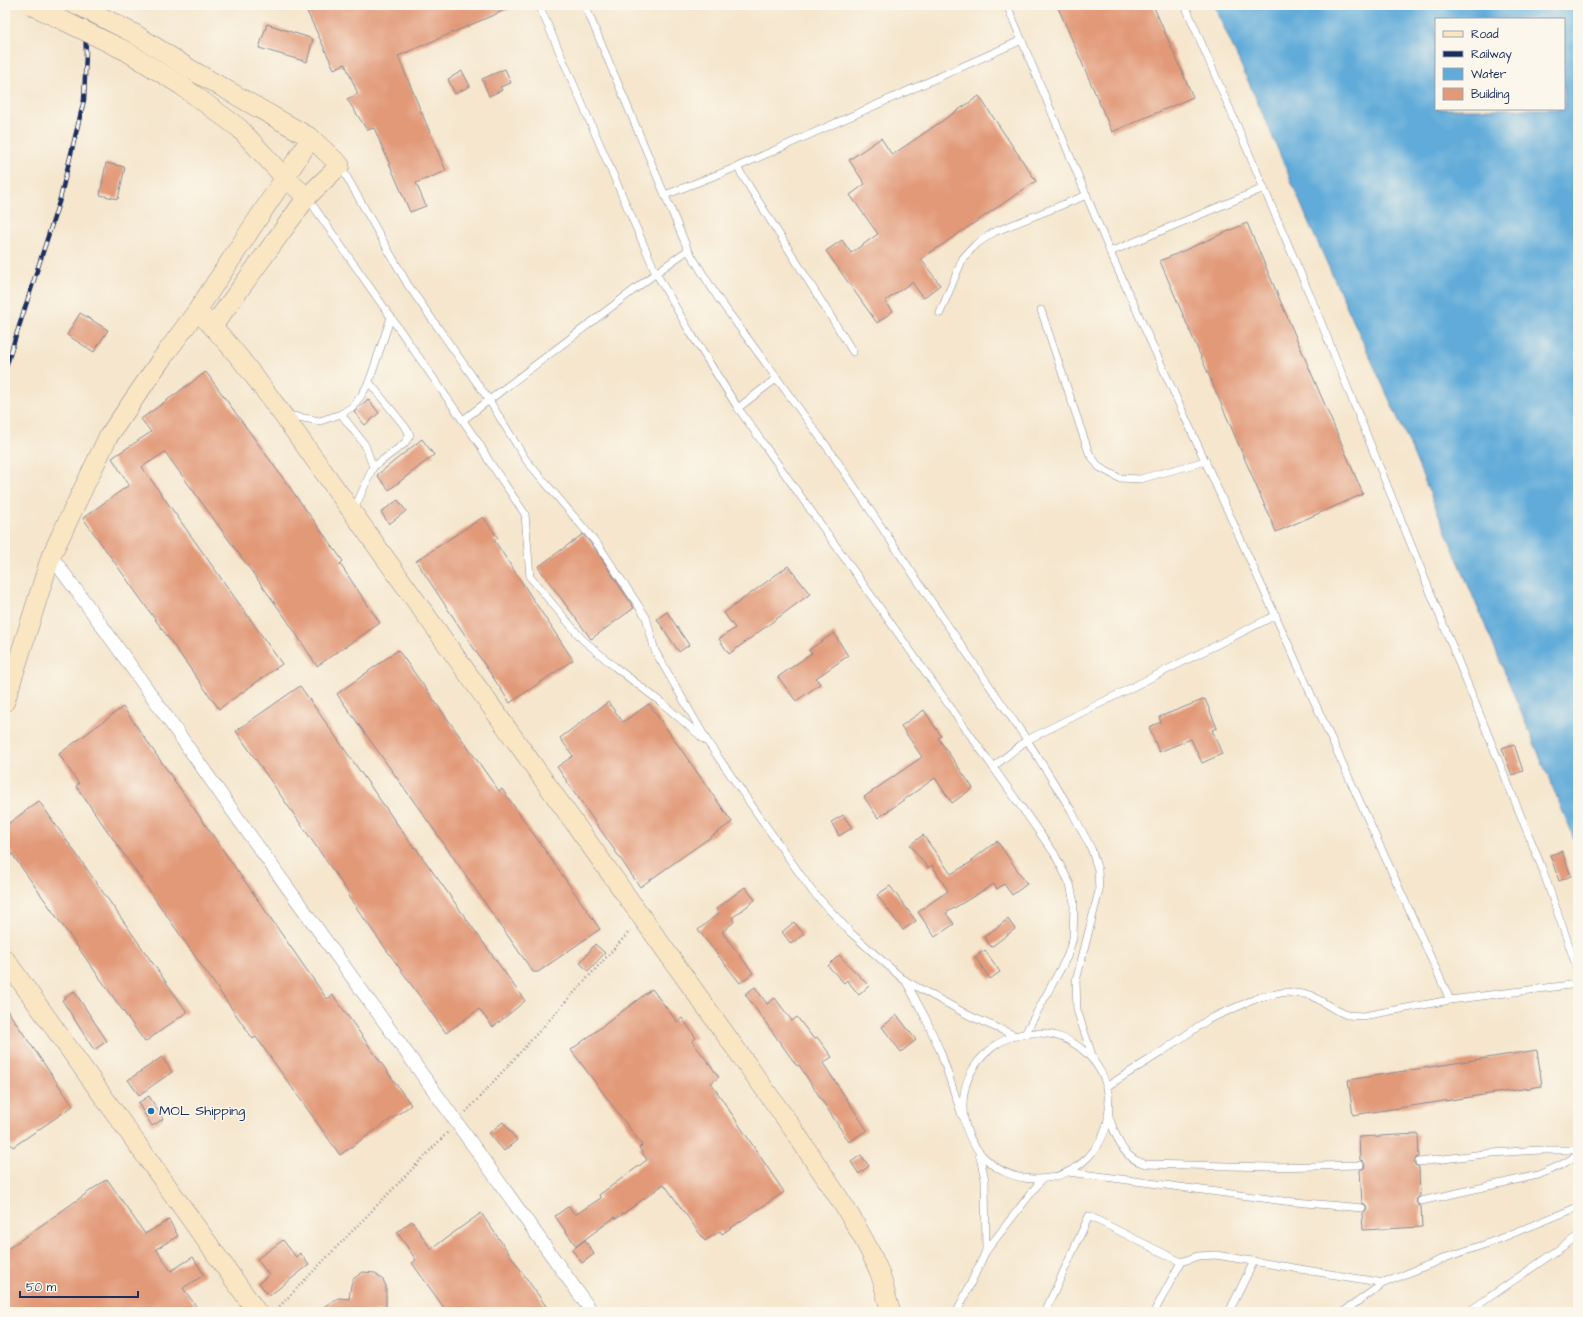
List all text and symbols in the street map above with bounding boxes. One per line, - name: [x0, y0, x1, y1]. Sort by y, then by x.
- legend: [1435, 18, 1565, 110]
- text: Road: [1471, 26, 1499, 43]
- text: Railway: [1471, 46, 1512, 64]
- text: Water: [1471, 66, 1507, 83]
- text: Building: [1471, 86, 1509, 104]
- place label: MOL Shipping: [159, 1101, 245, 1121]
- marker: MOL Shipping: [146, 1106, 156, 1116]
- scale bar: [20, 1273, 138, 1299]
- text: 50 m: [26, 1279, 57, 1296]

